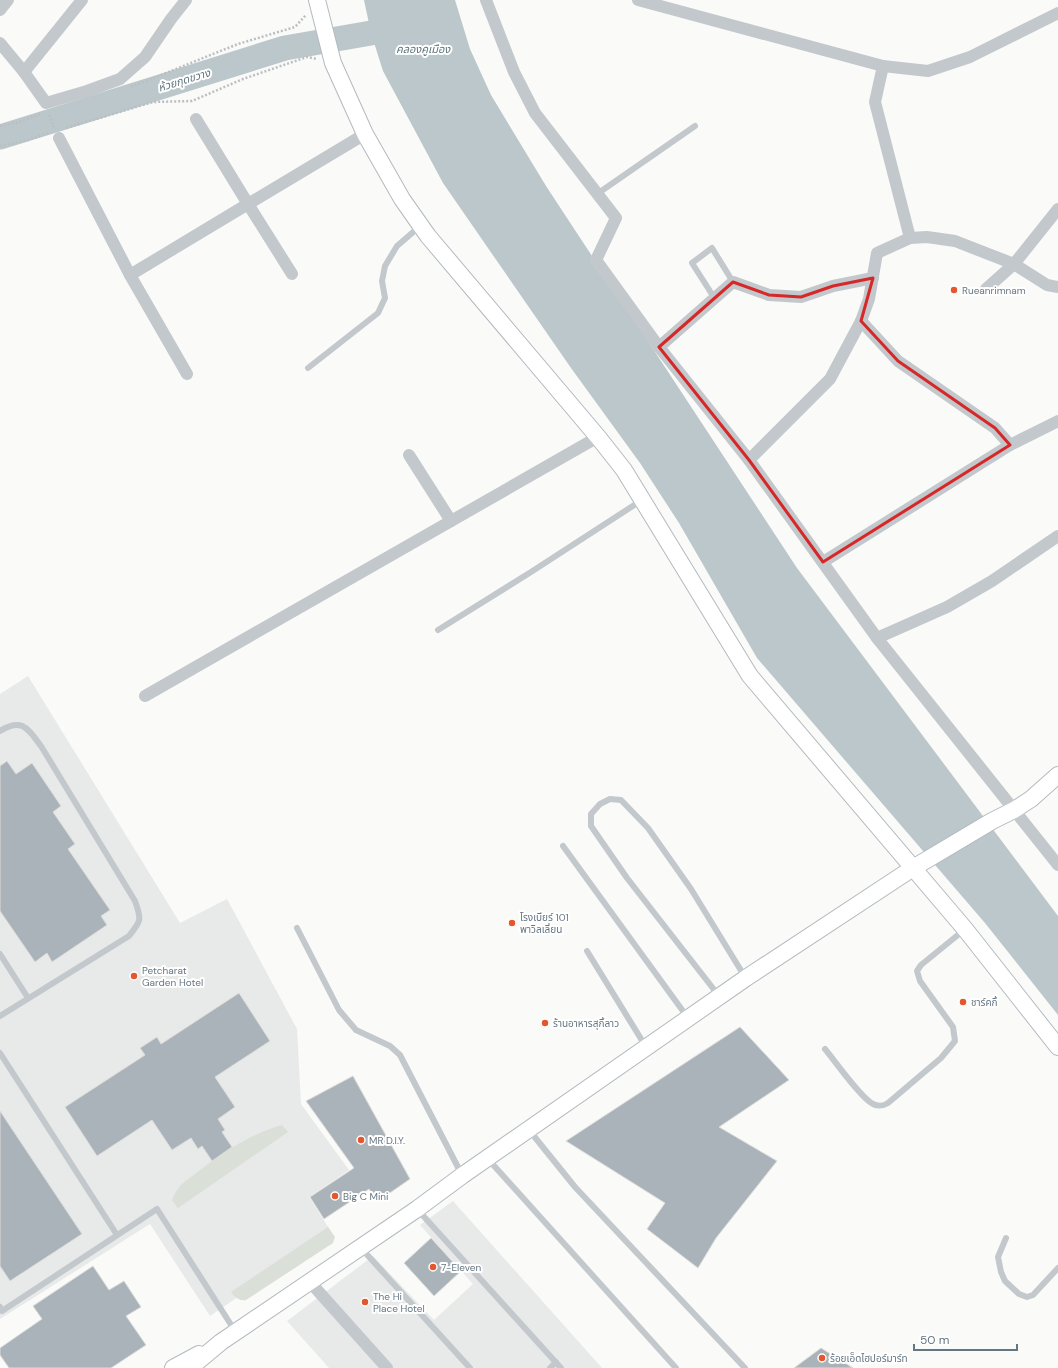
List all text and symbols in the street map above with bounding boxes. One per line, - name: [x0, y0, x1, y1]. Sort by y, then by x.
- water label: คลองคูเมือง: [396, 42, 451, 56]
- water label: ห้วยกุดขวาง: [156, 65, 213, 95]
- place label: Rueanrimnam: [962, 284, 1026, 297]
- marker: Rueanrimnam: [949, 285, 959, 295]
- place label: โรงเบียร์ 101 พาวิลเลี่ยน: [520, 911, 569, 936]
- marker: โรงเบียร์ 101 พาวิลเลี่ยน: [507, 918, 517, 928]
- place label: Petcharat Garden Hotel: [142, 964, 203, 989]
- marker: Petcharat Garden Hotel: [129, 971, 139, 981]
- place label: ชาร์คกึ้: [971, 995, 998, 1009]
- marker: ชาร์คกึ้: [958, 997, 968, 1007]
- place label: ร้านอาหารสุกี้ลาว: [553, 1016, 619, 1030]
- marker: ร้านอาหารสุกี้ลาว: [540, 1018, 550, 1028]
- place label: MR D.I.Y.: [369, 1134, 405, 1147]
- marker: MR D.I.Y.: [356, 1135, 366, 1145]
- place label: Big C Mini: [343, 1190, 388, 1203]
- marker: Big C Mini: [330, 1191, 340, 1201]
- place label: 7-Eleven: [441, 1261, 481, 1274]
- marker: 7-Eleven: [428, 1262, 438, 1272]
- place label: The Hi Place Hotel: [373, 1290, 425, 1315]
- marker: The Hi Place Hotel: [360, 1297, 370, 1307]
- scale bar: [914, 1326, 1017, 1352]
- text: 50 m: [920, 1332, 949, 1348]
- place label: ร้อยเอ็ดไฮปอร์มาร์ท: [830, 1352, 908, 1365]
- marker: ร้อยเอ็ดไฮปอร์มาร์ท: [817, 1353, 827, 1363]

